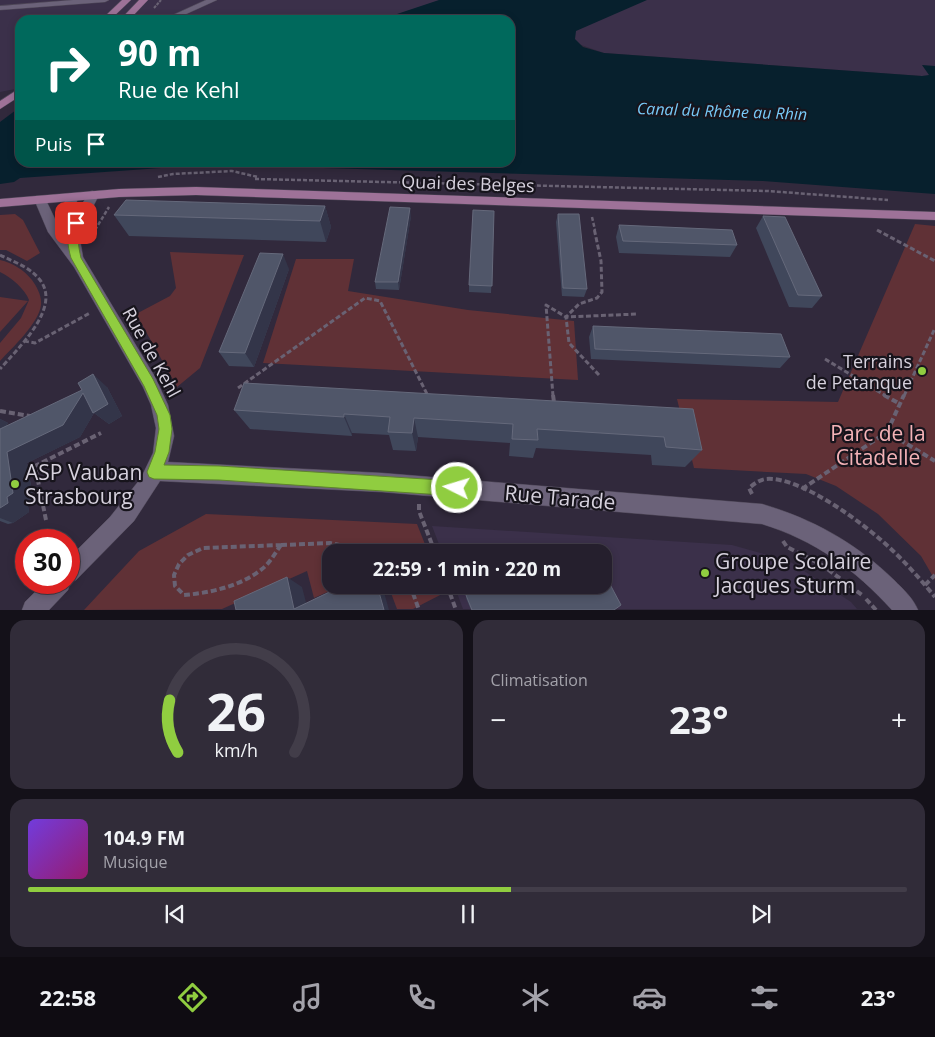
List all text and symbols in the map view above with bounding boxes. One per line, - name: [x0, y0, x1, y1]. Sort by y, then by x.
- text: 90 m: [118, 29, 201, 76]
- icon: right: [35, 35, 100, 100]
- text: Rue de Kehl: [118, 74, 240, 104]
- water label: Canal du Rhône au Rhin: [637, 97, 807, 125]
- icon: arrive: [82, 130, 110, 158]
- text: Puis: [35, 131, 72, 157]
- street label: Quai des Belges: [401, 169, 535, 197]
- pin: [55, 202, 97, 244]
- icon: arrive: [62, 209, 90, 237]
- street label: Rue de Kehl: [117, 303, 187, 401]
- place label: Terrains de Petanque: [806, 349, 912, 394]
- marker: Terrains de Petanque: [916, 365, 928, 377]
- park label: Parc de la Citadelle: [830, 419, 926, 471]
- place label: ASP Vauban Strasbourg: [25, 458, 142, 510]
- position arrow: [430, 461, 482, 513]
- marker: ASP Vauban Strasbourg: [9, 478, 21, 490]
- street label: Rue Tarade: [503, 478, 617, 516]
- speed limit sign: 30: [15, 529, 80, 594]
- place label: Groupe Scolaire Jacques Sturm: [713, 547, 871, 599]
- text: 22:59 · 1 min · 220 m: [373, 556, 561, 582]
- marker: Groupe Scolaire Jacques Sturm: [699, 567, 711, 579]
- text: Climatisation: [491, 669, 588, 691]
- text: 26: [207, 675, 266, 746]
- text: 23°: [669, 693, 729, 745]
- text: −: [491, 700, 507, 738]
- text: +: [891, 700, 907, 738]
- text: km/h: [215, 738, 258, 762]
- text: 104.9 FM: [103, 825, 185, 851]
- text: Musique: [103, 851, 167, 873]
- icon: previous: [161, 900, 189, 928]
- icon: pause: [454, 900, 482, 928]
- icon: next: [747, 900, 775, 928]
- icon: directions: [175, 980, 210, 1015]
- icon: music: [290, 980, 325, 1015]
- icon: phone: [404, 980, 439, 1015]
- icon: climate: [518, 980, 553, 1015]
- icon: car: [632, 980, 667, 1015]
- icon: filters: [747, 980, 782, 1015]
- text: 22:58: [40, 982, 96, 1012]
- text: 23°: [861, 982, 895, 1012]

